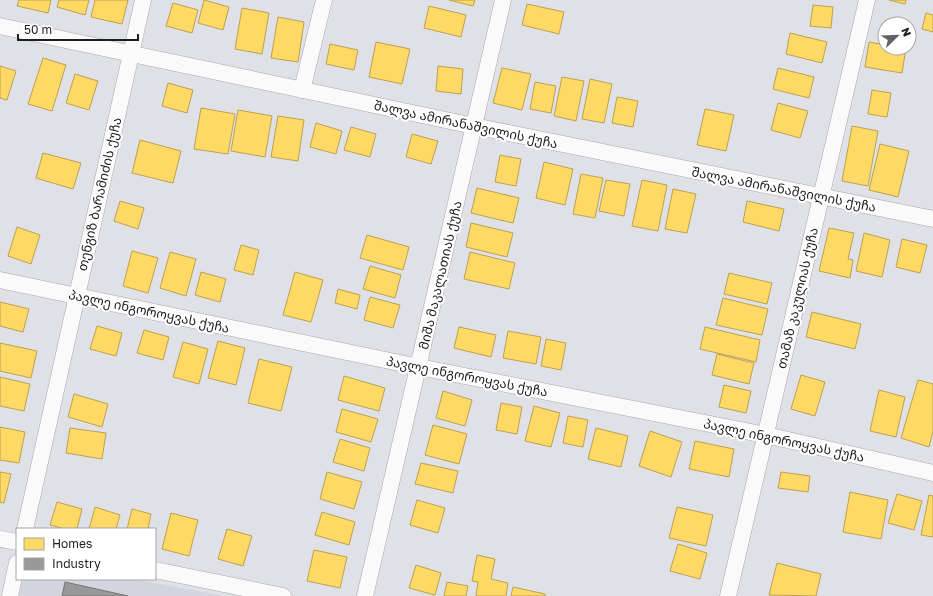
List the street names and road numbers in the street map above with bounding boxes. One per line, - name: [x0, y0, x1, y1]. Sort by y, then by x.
- street label: შალვა ამირანაშვილის ქუჩა: [373, 97, 559, 152]
- street label: თენგიზ ბარამიძის ქუჩა: [74, 116, 124, 272]
- street label: შალვა ამირანაშვილის ქუჩა: [690, 163, 877, 216]
- street label: მიშა მაკალათიას ქუჩა: [415, 199, 466, 351]
- street label: თამაზ კაკულიას ქუჩა: [773, 226, 822, 370]
- street label: პავლე ინგოროყვას ქუჩა: [67, 286, 231, 337]
- street label: პავლე ინგოროყვას ქუჩა: [385, 352, 549, 401]
- street label: პავლე ინგოროყვას ქუჩა: [702, 415, 866, 466]

